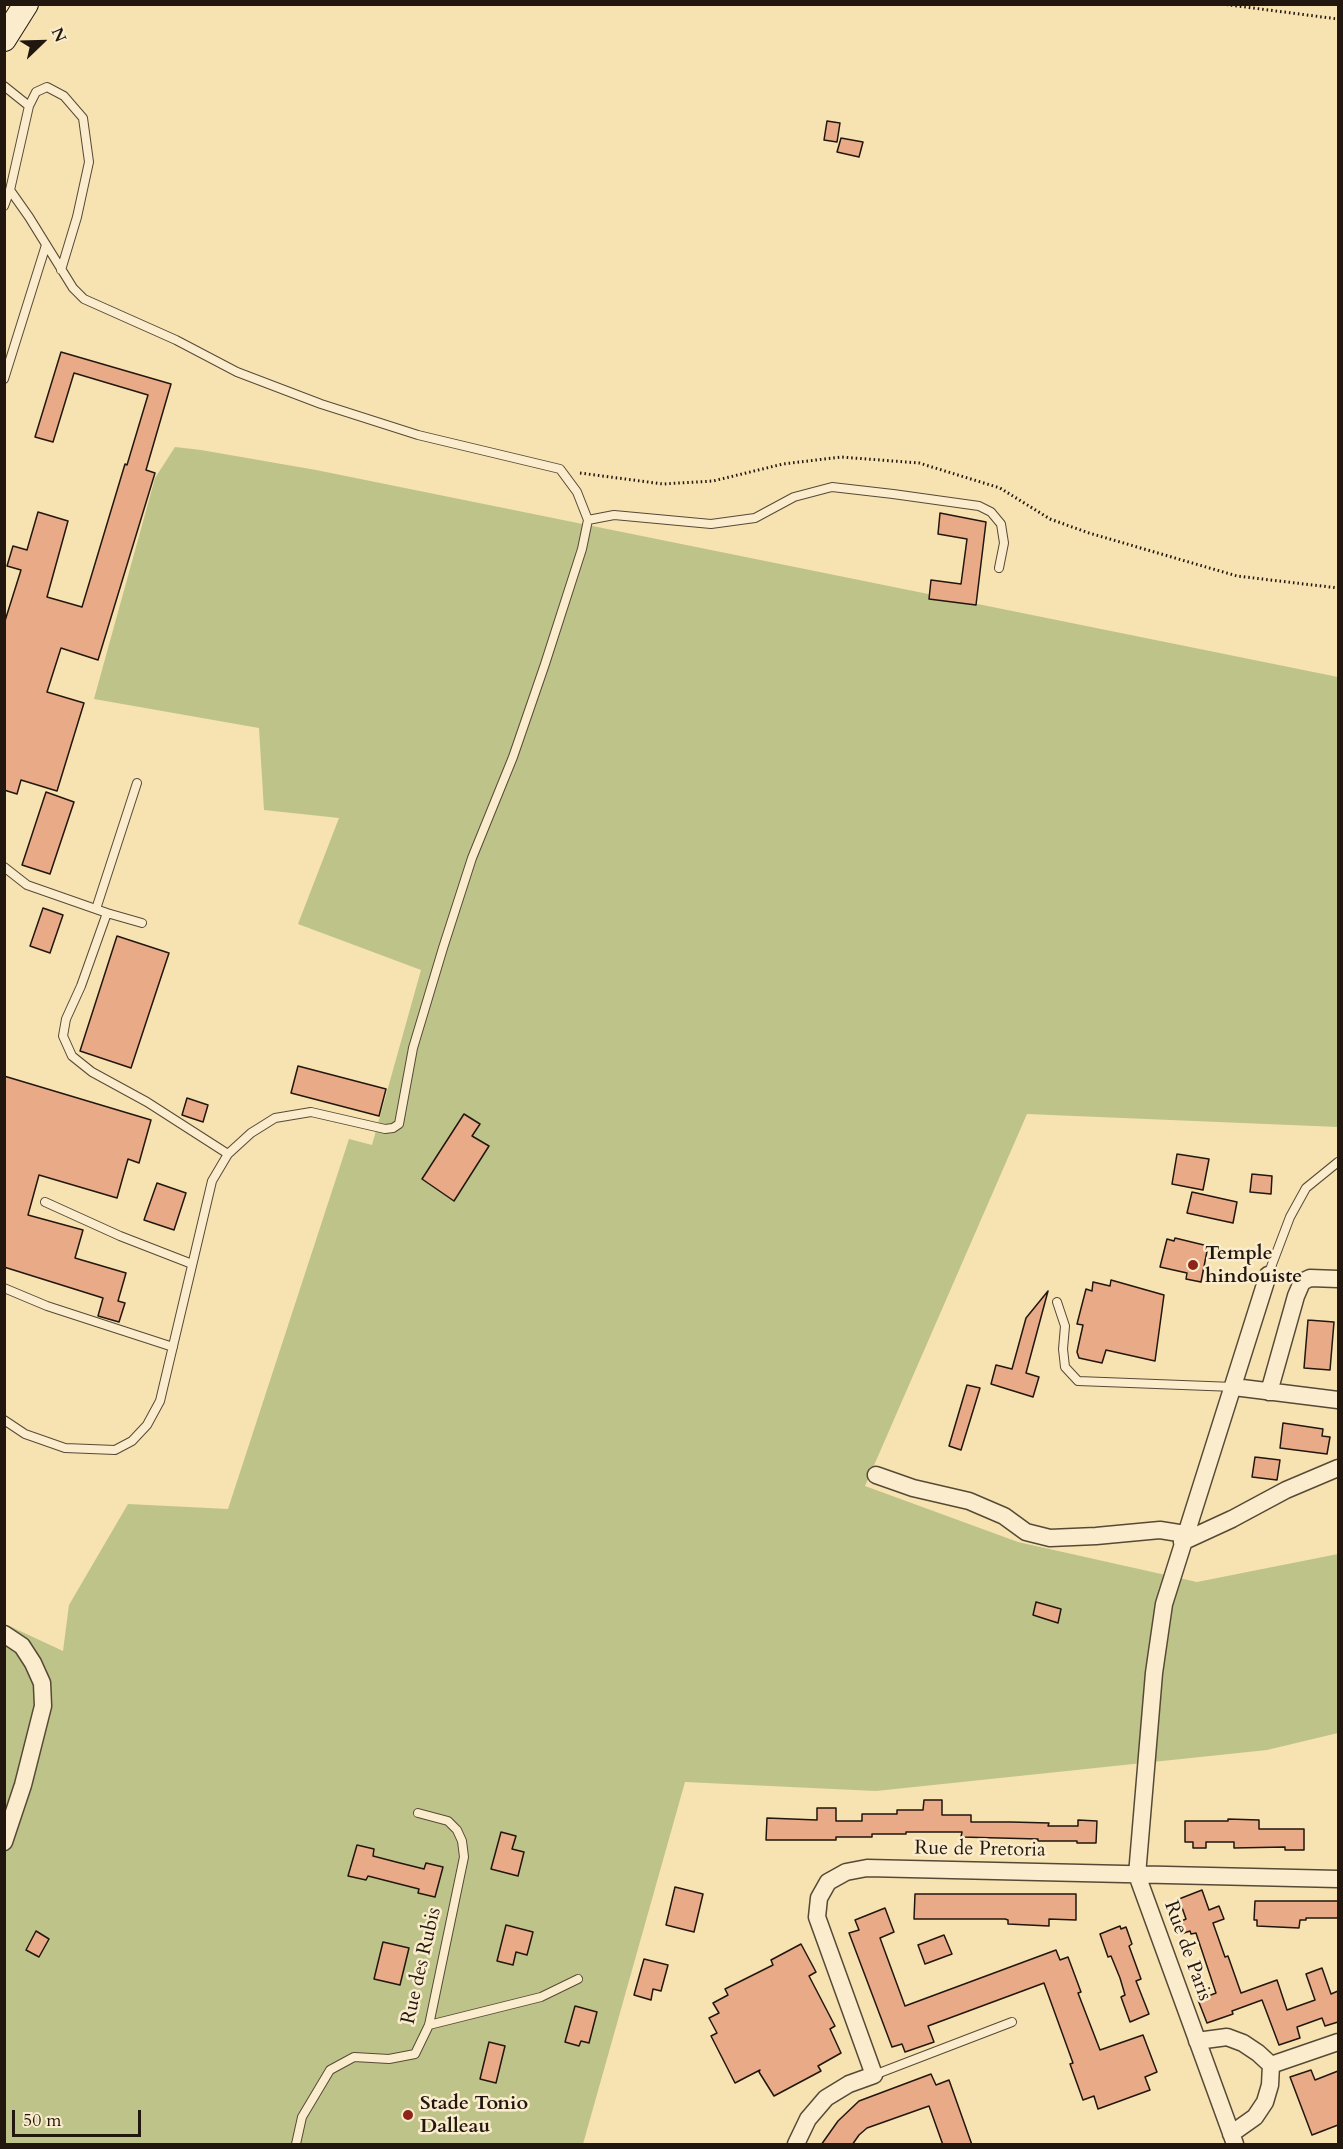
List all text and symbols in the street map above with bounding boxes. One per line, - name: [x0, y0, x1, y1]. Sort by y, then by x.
- north arrow: [12, 12, 72, 72]
- text: N: [46, 24, 71, 46]
- place label: Temple hindouiste: [1205, 1242, 1302, 1289]
- marker: Temple hindouiste: [1186, 1258, 1200, 1272]
- street label: Rue de Pretoria: [914, 1837, 1046, 1863]
- street label: Rue de Paris: [1158, 1898, 1216, 2004]
- street label: Rue des Rubis: [397, 1905, 447, 2027]
- place label: Stade Tonio Dalleau: [420, 2092, 528, 2139]
- scale bar: [15, 2098, 144, 2136]
- text: 50 m: [23, 2108, 62, 2133]
- marker: Stade Tonio Dalleau: [401, 2108, 415, 2122]

